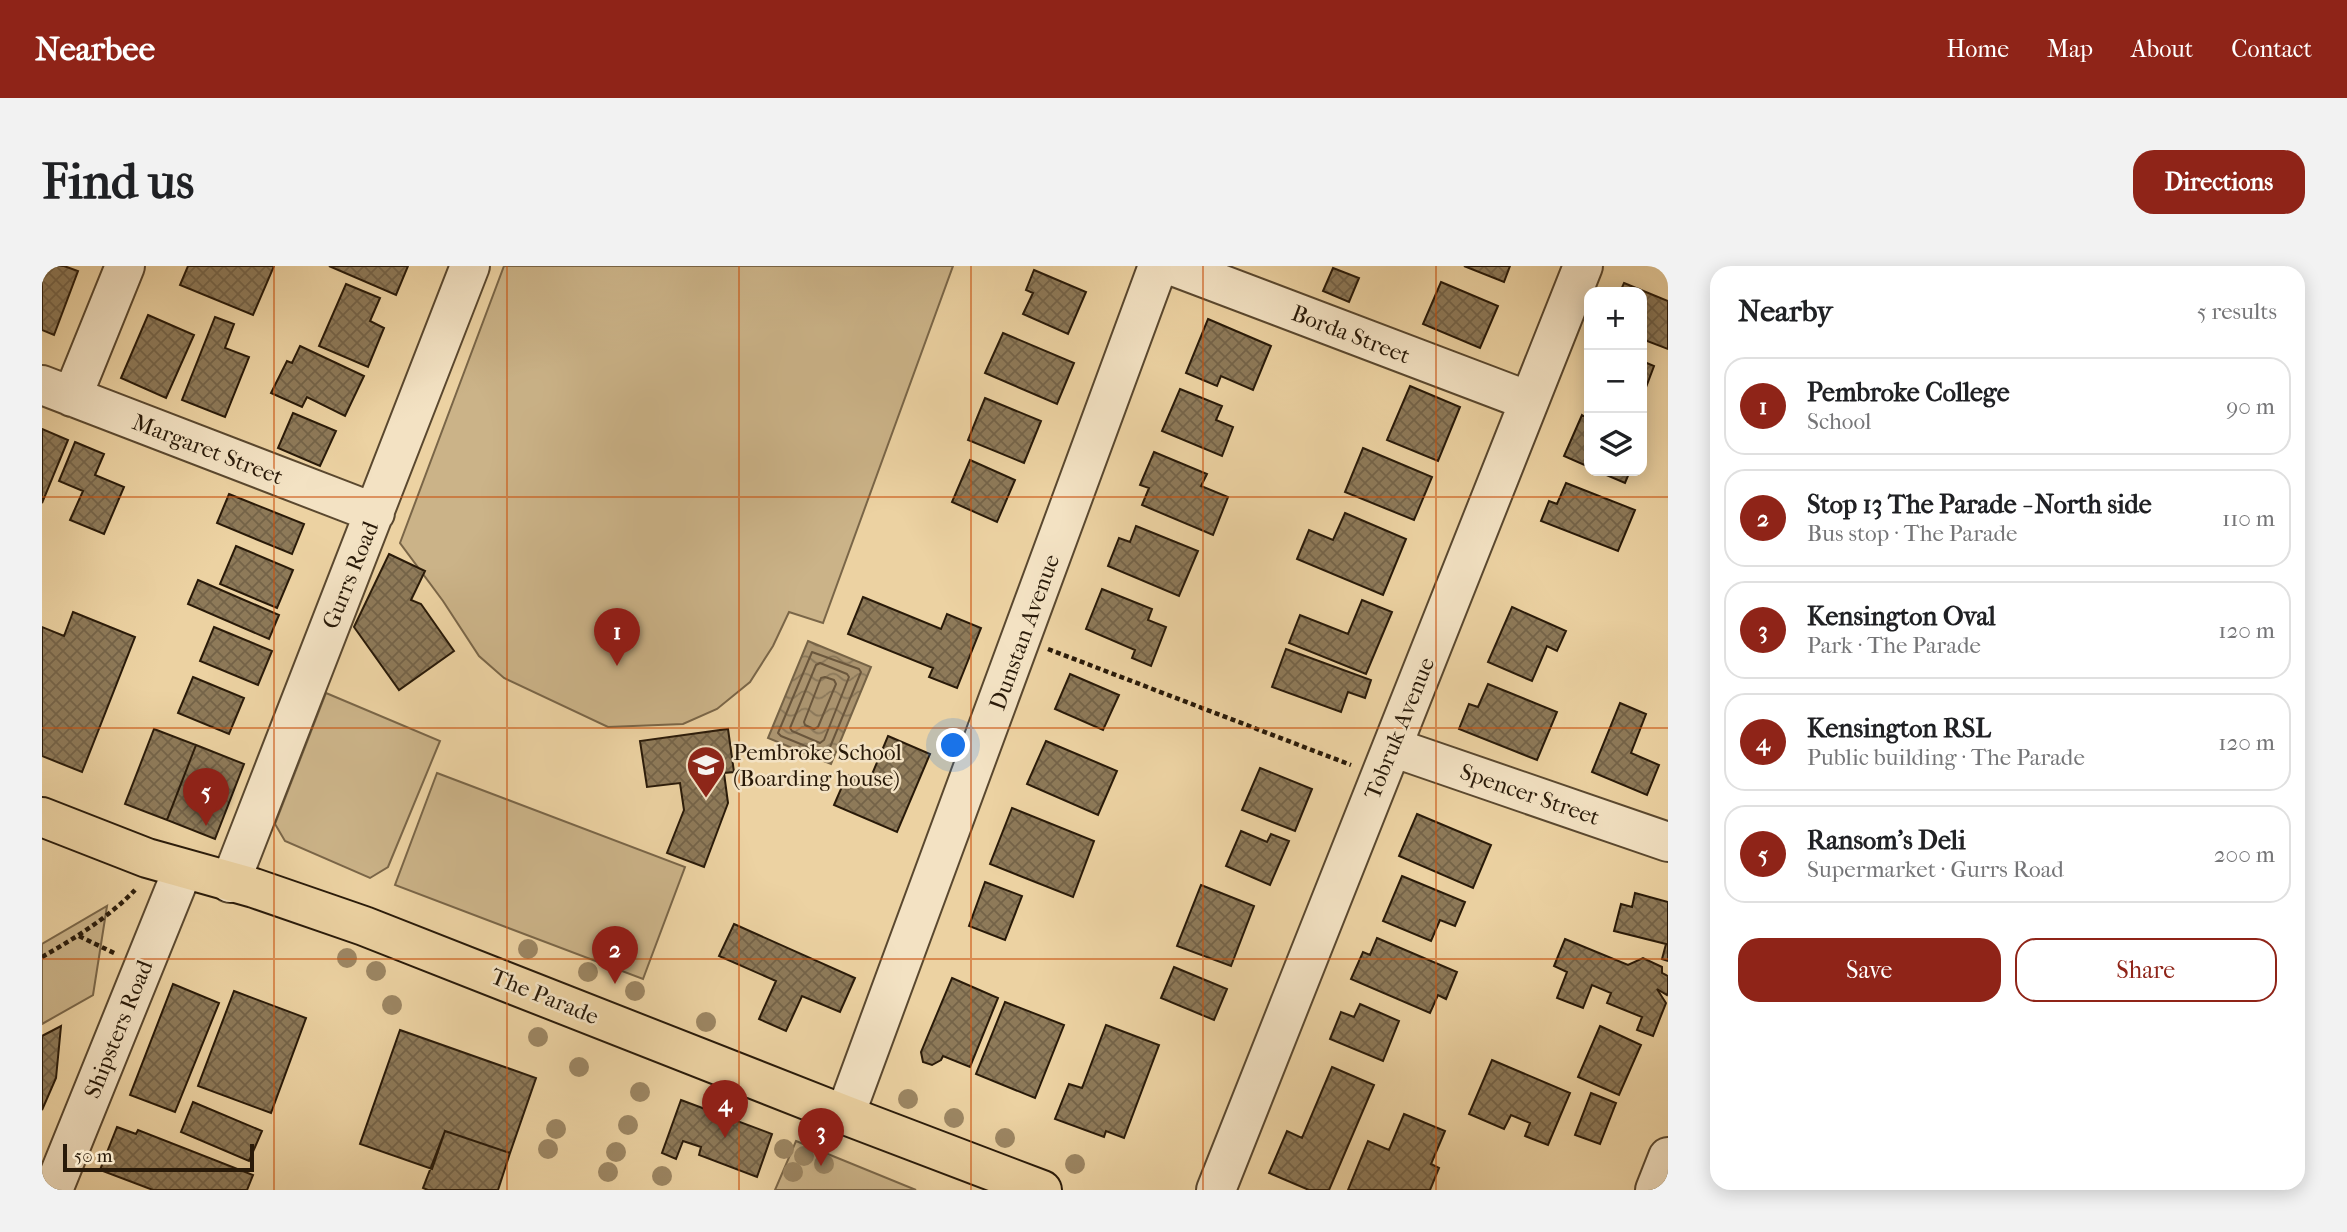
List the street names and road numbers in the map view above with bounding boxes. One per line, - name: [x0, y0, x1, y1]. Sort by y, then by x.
- street label: Borda Street: [1288, 300, 1414, 369]
- street label: Margaret Street: [129, 408, 287, 491]
- street label: Gurrs Road: [317, 517, 384, 633]
- street label: Dunstan Avenue: [984, 551, 1065, 714]
- street label: Tobruk Avenue: [1359, 653, 1440, 803]
- street label: Spencer Street: [1456, 758, 1603, 831]
- street label: Shipsters Road: [78, 956, 159, 1102]
- street label: The Parade: [487, 963, 603, 1030]

